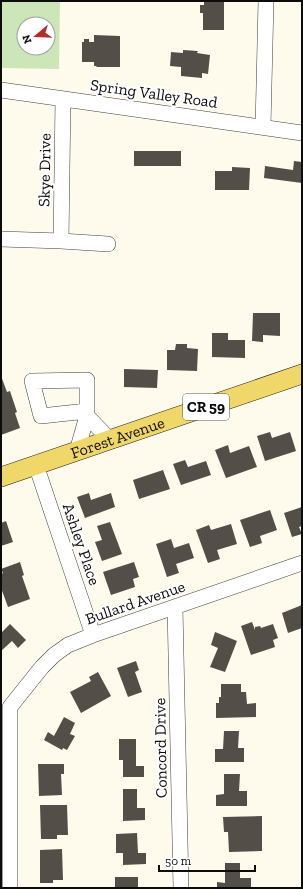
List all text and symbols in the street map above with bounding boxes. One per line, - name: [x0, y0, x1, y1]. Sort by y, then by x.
- north arrow: [16, 16, 56, 56]
- text: N: [19, 32, 35, 45]
- street label: Spring Valley Road: [89, 75, 219, 112]
- street label: Skye Drive: [34, 133, 55, 207]
- road number: CR 59: [183, 394, 229, 420]
- street label: Forest Avenue: [68, 413, 167, 462]
- street label: Ashley Place: [59, 501, 104, 588]
- street label: Bullard Avenue: [83, 577, 188, 628]
- street label: Concord Drive: [150, 698, 171, 798]
- scale bar: [159, 847, 255, 873]
- text: 50 m: [165, 854, 192, 868]

